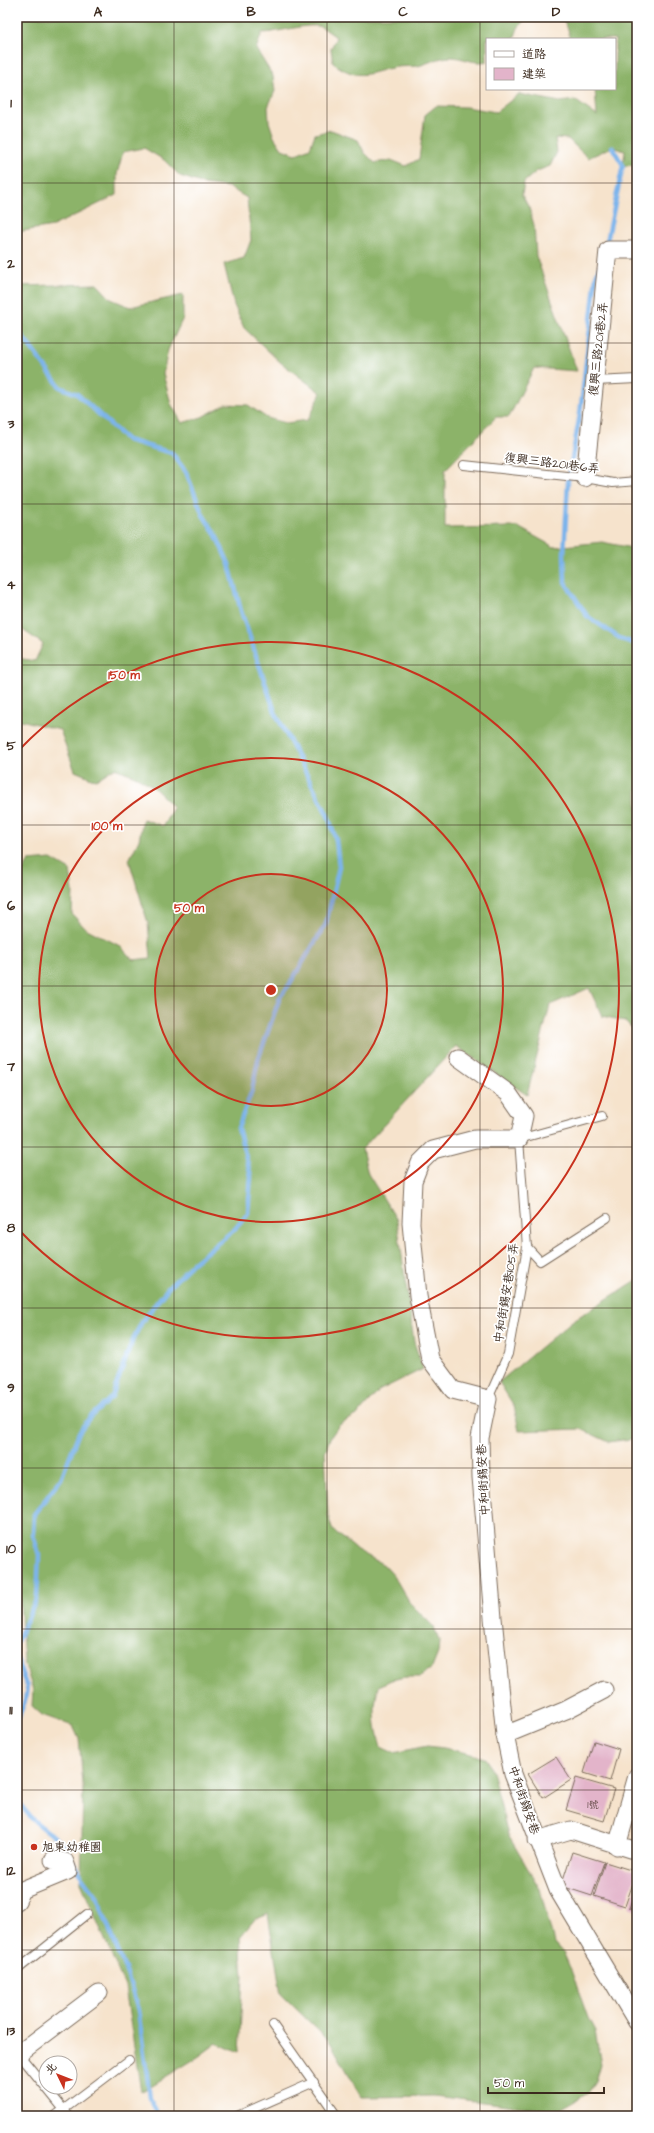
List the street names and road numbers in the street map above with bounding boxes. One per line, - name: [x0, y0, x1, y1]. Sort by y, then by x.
- street label: 復興三路201巷2弄: [585, 301, 612, 397]
- street label: 復興三路201巷6弄: [504, 449, 600, 478]
- street label: 中和街錫安巷105弄: [490, 1242, 523, 1345]
- street label: 中和街錫安巷: [473, 1444, 494, 1516]
- street label: 中和街錫安巷: [504, 1763, 543, 1837]

